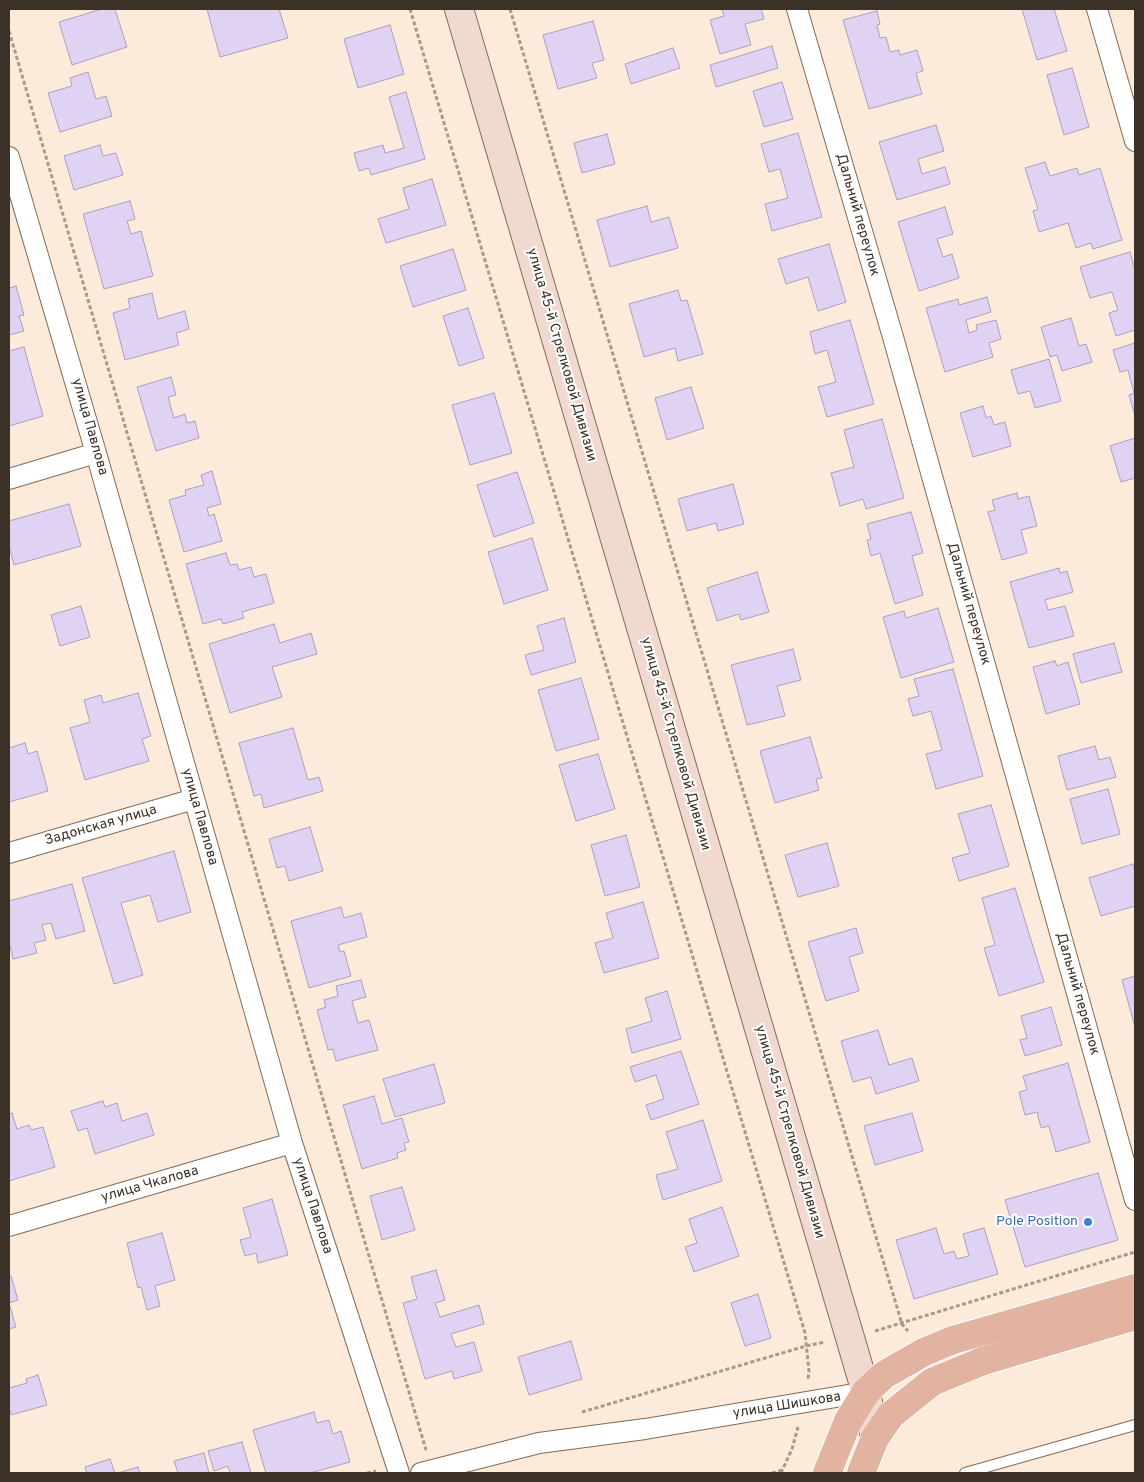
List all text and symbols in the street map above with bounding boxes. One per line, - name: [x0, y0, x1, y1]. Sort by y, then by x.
- street label: Дальний переулок: [831, 152, 883, 278]
- street label: улица 45-й Стрелковой Дивизии: [522, 246, 600, 464]
- street label: улица Павлова: [67, 377, 111, 477]
- street label: Дальний переулок: [942, 541, 994, 667]
- street label: улица 45-й Стрелковой Дивизии: [636, 635, 714, 853]
- street label: улица Павлова: [177, 767, 221, 867]
- street label: Задонская улица: [43, 802, 159, 850]
- street label: Дальний переулок: [1051, 931, 1103, 1057]
- street label: улица 45-й Стрелковой Дивизии: [750, 1023, 828, 1241]
- street label: улица Павлова: [289, 1156, 335, 1256]
- street label: улица Чкалова: [99, 1163, 201, 1207]
- place label: Pole Position: [996, 1214, 1078, 1230]
- marker: Pole Position: [1082, 1216, 1094, 1228]
- street label: улица Шишкова: [732, 1389, 842, 1423]

